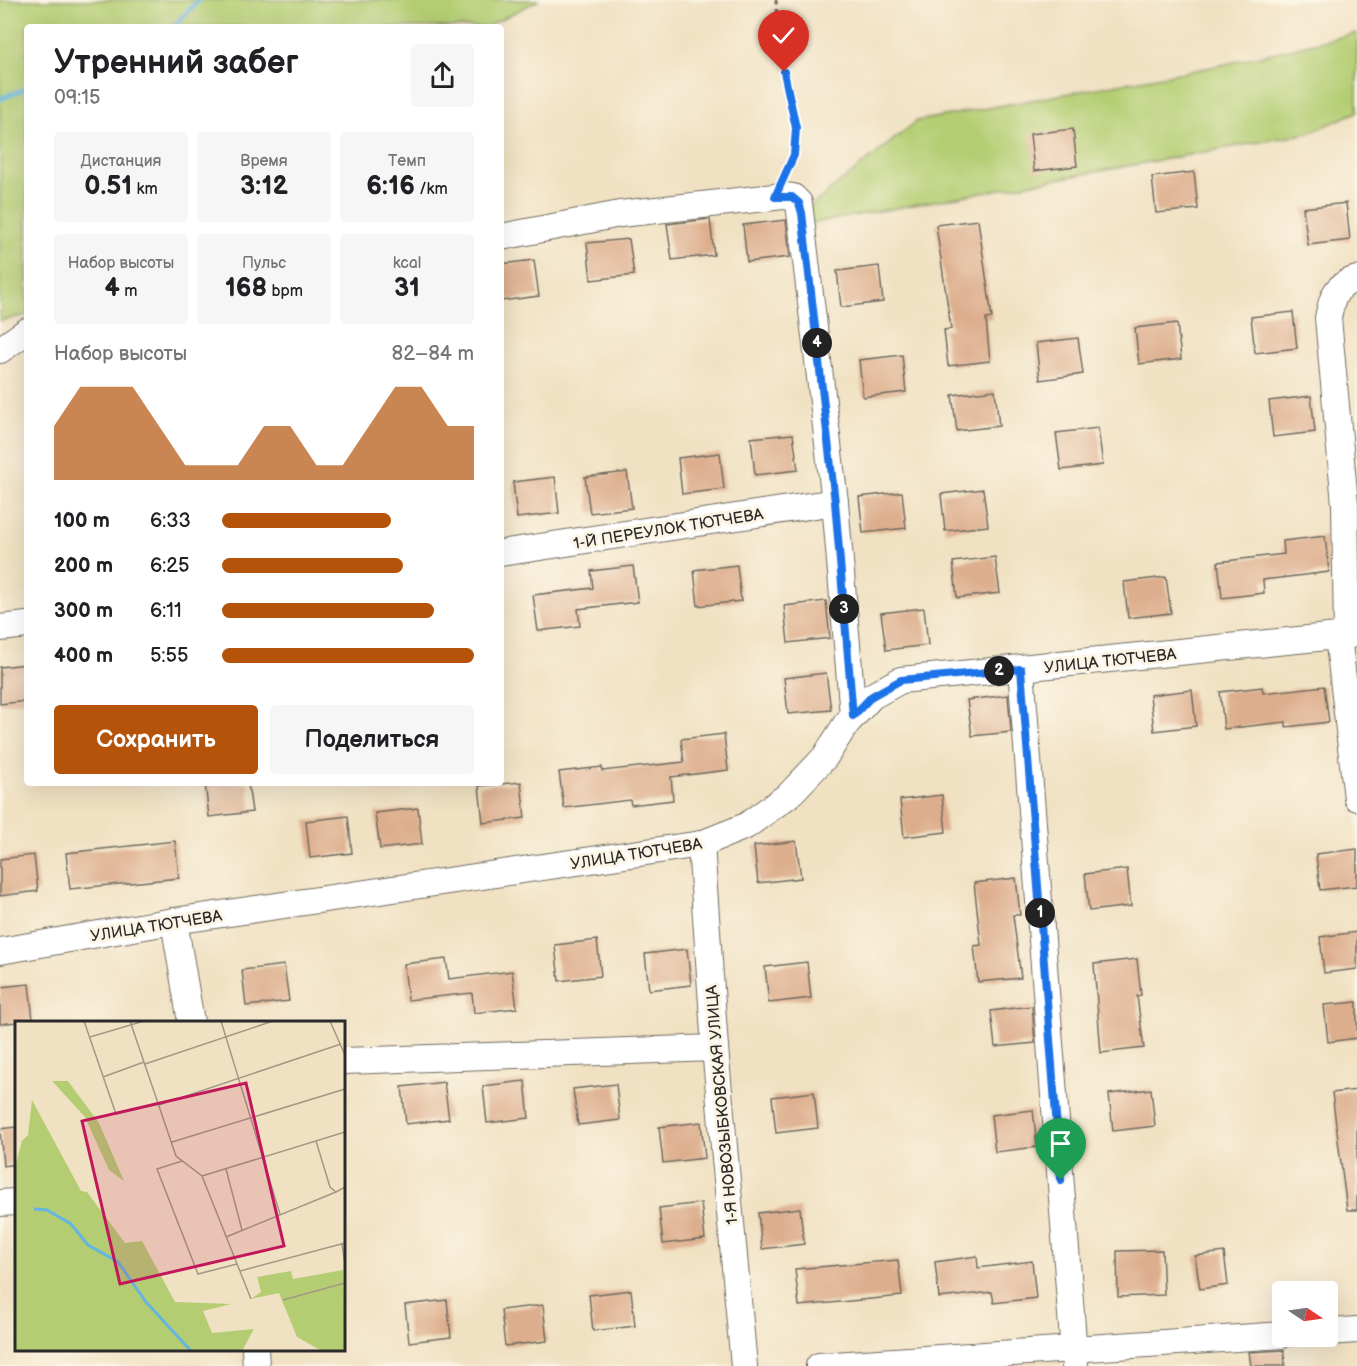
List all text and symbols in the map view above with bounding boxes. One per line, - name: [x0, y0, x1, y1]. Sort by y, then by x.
- pin: [758, 10, 809, 72]
- icon: check: [767, 19, 800, 52]
- text: Утренний забег: [54, 43, 299, 83]
- button: share: [411, 44, 474, 107]
- text: 09:15: [54, 86, 101, 110]
- text: Дистанция: [81, 152, 161, 171]
- text: Время: [240, 152, 288, 171]
- text: Темп: [388, 152, 426, 171]
- text: 0.51: [84, 171, 132, 202]
- text: 3:12: [240, 171, 288, 202]
- text: 6:16: [366, 171, 415, 202]
- text: km: [132, 180, 158, 199]
- text: /km: [415, 180, 448, 199]
- text: Набор высоты: [68, 254, 174, 273]
- text: Пульс: [242, 254, 286, 273]
- text: kcal: [393, 254, 421, 273]
- text: 4: [105, 273, 120, 304]
- text: 168: [225, 273, 267, 304]
- text: 31: [394, 273, 420, 304]
- text: m: [120, 282, 137, 301]
- text: bpm: [267, 282, 303, 301]
- pin: 4: [802, 328, 832, 358]
- text: 4: [812, 333, 822, 352]
- text: Набор высоты: [54, 342, 187, 366]
- text: 82–84 m: [392, 342, 474, 366]
- street label: 1-Й ПЕРЕУЛОК ТЮТЧЕВА: [572, 505, 765, 554]
- text: 100 m: [54, 509, 110, 533]
- text: 6:33: [150, 509, 191, 533]
- text: 200 m: [54, 554, 113, 578]
- text: 6:25: [150, 554, 190, 578]
- pin: 3: [829, 594, 859, 624]
- text: 300 m: [54, 599, 113, 623]
- text: 6:11: [150, 599, 182, 623]
- text: 3: [839, 599, 849, 618]
- text: 400 m: [54, 644, 113, 668]
- text: 5:55: [150, 644, 188, 668]
- street label: УЛИЦА ТЮТЧЕВА: [1043, 645, 1178, 678]
- pin: 2: [984, 656, 1014, 686]
- text: 2: [994, 661, 1004, 680]
- button: Сохранить: [54, 705, 258, 774]
- button: Поделиться: [270, 705, 474, 774]
- street label: УЛИЦА ТЮТЧЕВА: [569, 835, 704, 874]
- pin: 1: [1025, 898, 1055, 928]
- text: 1: [1037, 903, 1043, 922]
- street label: УЛИЦА ТЮТЧЕВА: [89, 907, 224, 946]
- street label: 1-Я НОВОЗЫБКОВСКАЯ УЛИЦА: [703, 984, 742, 1225]
- inset map: [15, 1021, 345, 1351]
- pin: [1035, 1118, 1086, 1180]
- icon: arrive: [1044, 1127, 1077, 1160]
- north arrow: [1272, 1281, 1338, 1347]
- map controls: [1272, 1281, 1338, 1347]

